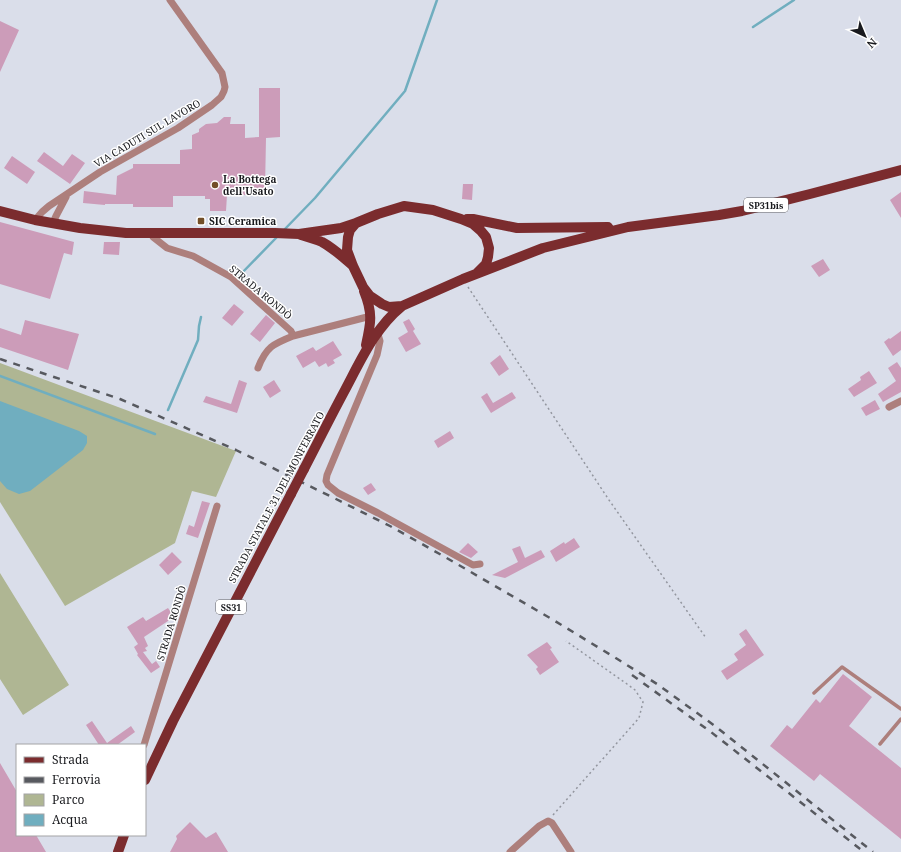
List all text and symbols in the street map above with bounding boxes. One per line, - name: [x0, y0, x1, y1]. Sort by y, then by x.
- north arrow: [845, 16, 885, 56]
- text: N: [864, 35, 881, 52]
- street label: VIA CADUTI SUL LAVORO: [91, 96, 203, 170]
- place label: La Bottega dell'Usato: [223, 172, 276, 198]
- marker: La Bottega dell'Usato: [210, 180, 220, 190]
- road number: SP31bis: [744, 198, 788, 212]
- place label: SIC Ceramica: [209, 214, 276, 228]
- marker: SIC Ceramica: [196, 216, 206, 226]
- street label: STRADA RONDÒ: [227, 262, 295, 322]
- street label: STRADA STATALE 31 DEL MONFERRATO: [225, 409, 327, 585]
- street label: STRADA RONDÒ: [153, 584, 189, 662]
- road number: SS31: [216, 600, 246, 614]
- legend: [16, 744, 146, 836]
- text: Strada: [52, 751, 89, 768]
- text: Ferrovia: [52, 771, 101, 788]
- text: Parco: [52, 791, 85, 808]
- text: Acqua: [52, 811, 88, 828]

